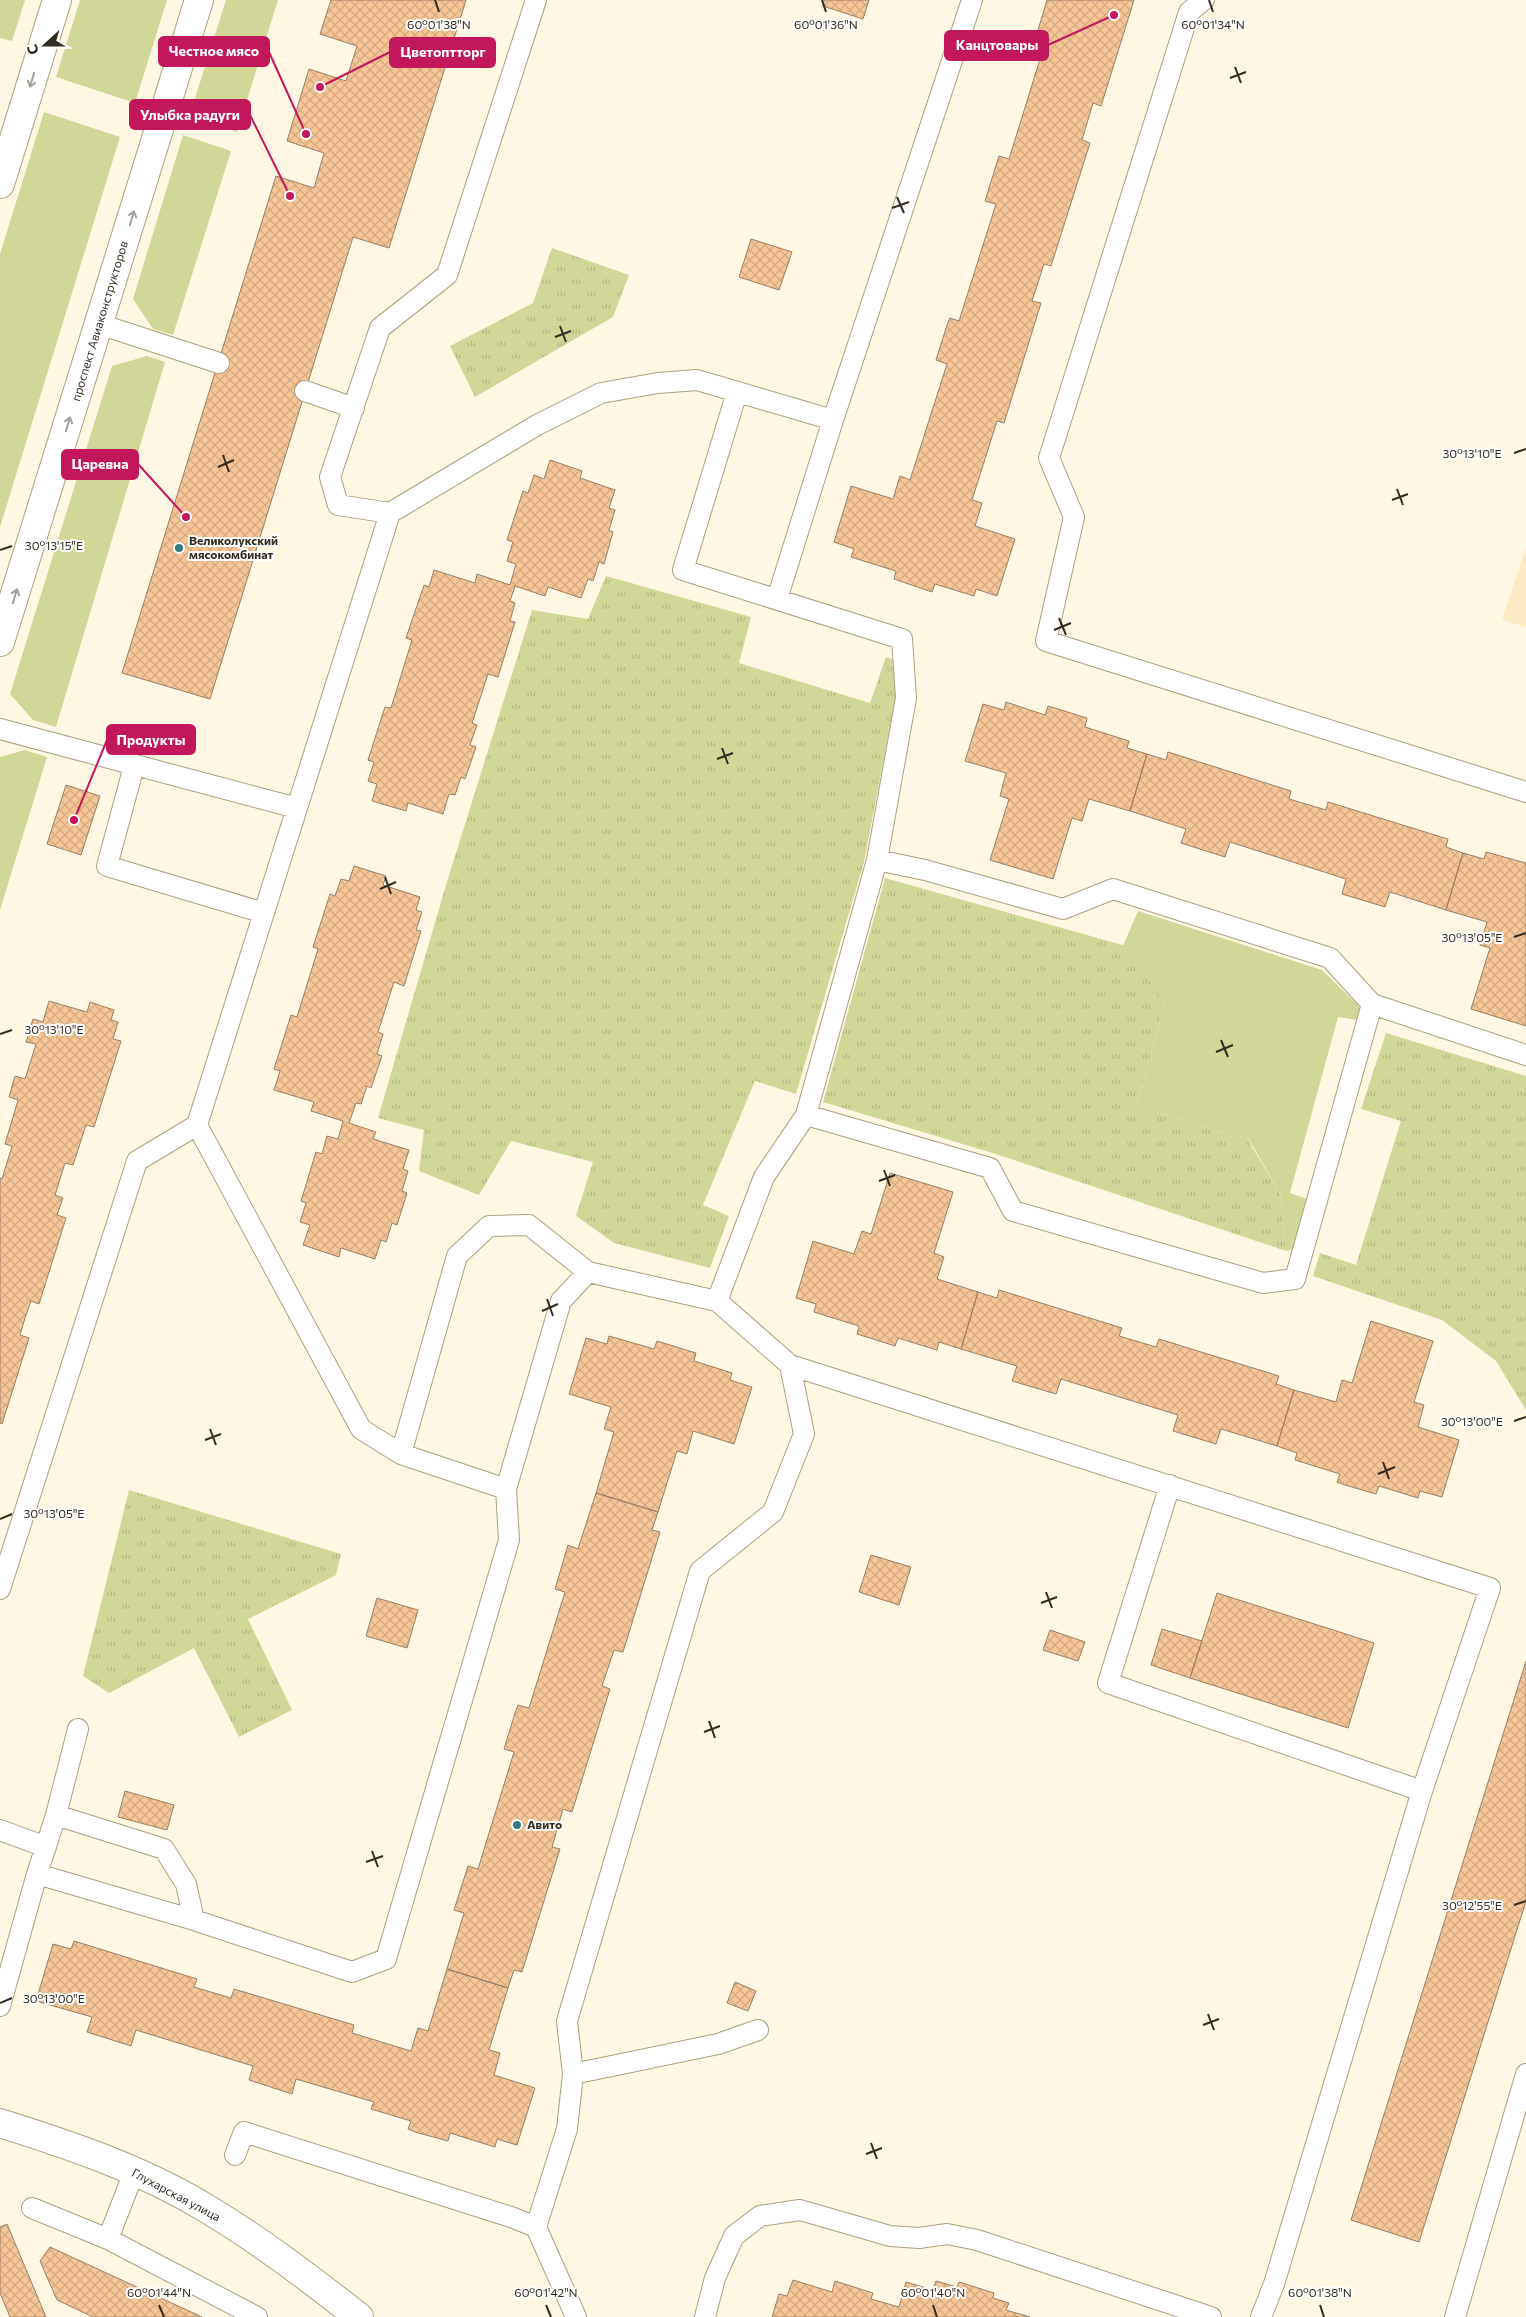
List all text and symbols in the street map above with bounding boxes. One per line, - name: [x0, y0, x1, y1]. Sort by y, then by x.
- text: 60°01'38"N: [407, 17, 471, 31]
- text: 60°01'36"N: [794, 17, 858, 31]
- text: 60°01'34"N: [1181, 17, 1245, 31]
- north arrow: [20, 20, 70, 70]
- callout: Канцтовары: [945, 31, 1048, 60]
- text: Канцтовары: [956, 36, 1038, 53]
- callout: Честное мясо: [159, 37, 269, 66]
- callout: Цветоптторг: [390, 38, 495, 67]
- text: С: [23, 42, 42, 57]
- text: Честное мясо: [169, 42, 259, 59]
- text: Цветоптторг: [400, 43, 486, 60]
- one-way arrow: [27, 72, 37, 88]
- callout: Улыбка радуги: [130, 100, 250, 129]
- text: Улыбка радуги: [140, 106, 240, 123]
- one-way arrow: [127, 211, 137, 227]
- street label: проспект Авиаконструкторов: [68, 239, 130, 402]
- one-way arrow: [64, 416, 74, 432]
- text: 30°13'10"E: [1442, 446, 1502, 460]
- callout: Царевна: [62, 450, 138, 479]
- text: Царевна: [72, 455, 128, 472]
- place label: Великолукский мясокомбинат: [189, 533, 278, 561]
- text: 30°13'15"E: [25, 538, 83, 552]
- marker: Великолукский мясокомбинат: [173, 542, 185, 554]
- one-way arrow: [10, 588, 20, 604]
- callout: Продукты: [107, 725, 195, 754]
- text: Продукты: [117, 731, 185, 748]
- text: 30°13'05"E: [1441, 930, 1503, 944]
- text: 30°13'10"E: [24, 1022, 84, 1036]
- text: 30°13'00"E: [1441, 1414, 1503, 1428]
- text: 30°13'05"E: [23, 1506, 85, 1520]
- place label: Авито: [527, 1817, 562, 1831]
- marker: Авито: [511, 1819, 523, 1831]
- text: 30°12'55"E: [1442, 1898, 1502, 1912]
- text: 30°13'00"E: [23, 1991, 85, 2005]
- street label: Глухарская улица: [130, 2165, 223, 2223]
- text: 60°01'44"N: [127, 2285, 191, 2299]
- text: 60°01'42"N: [514, 2285, 578, 2299]
- text: 60°01'40"N: [901, 2285, 965, 2299]
- text: 60°01'38"N: [1288, 2285, 1352, 2299]

